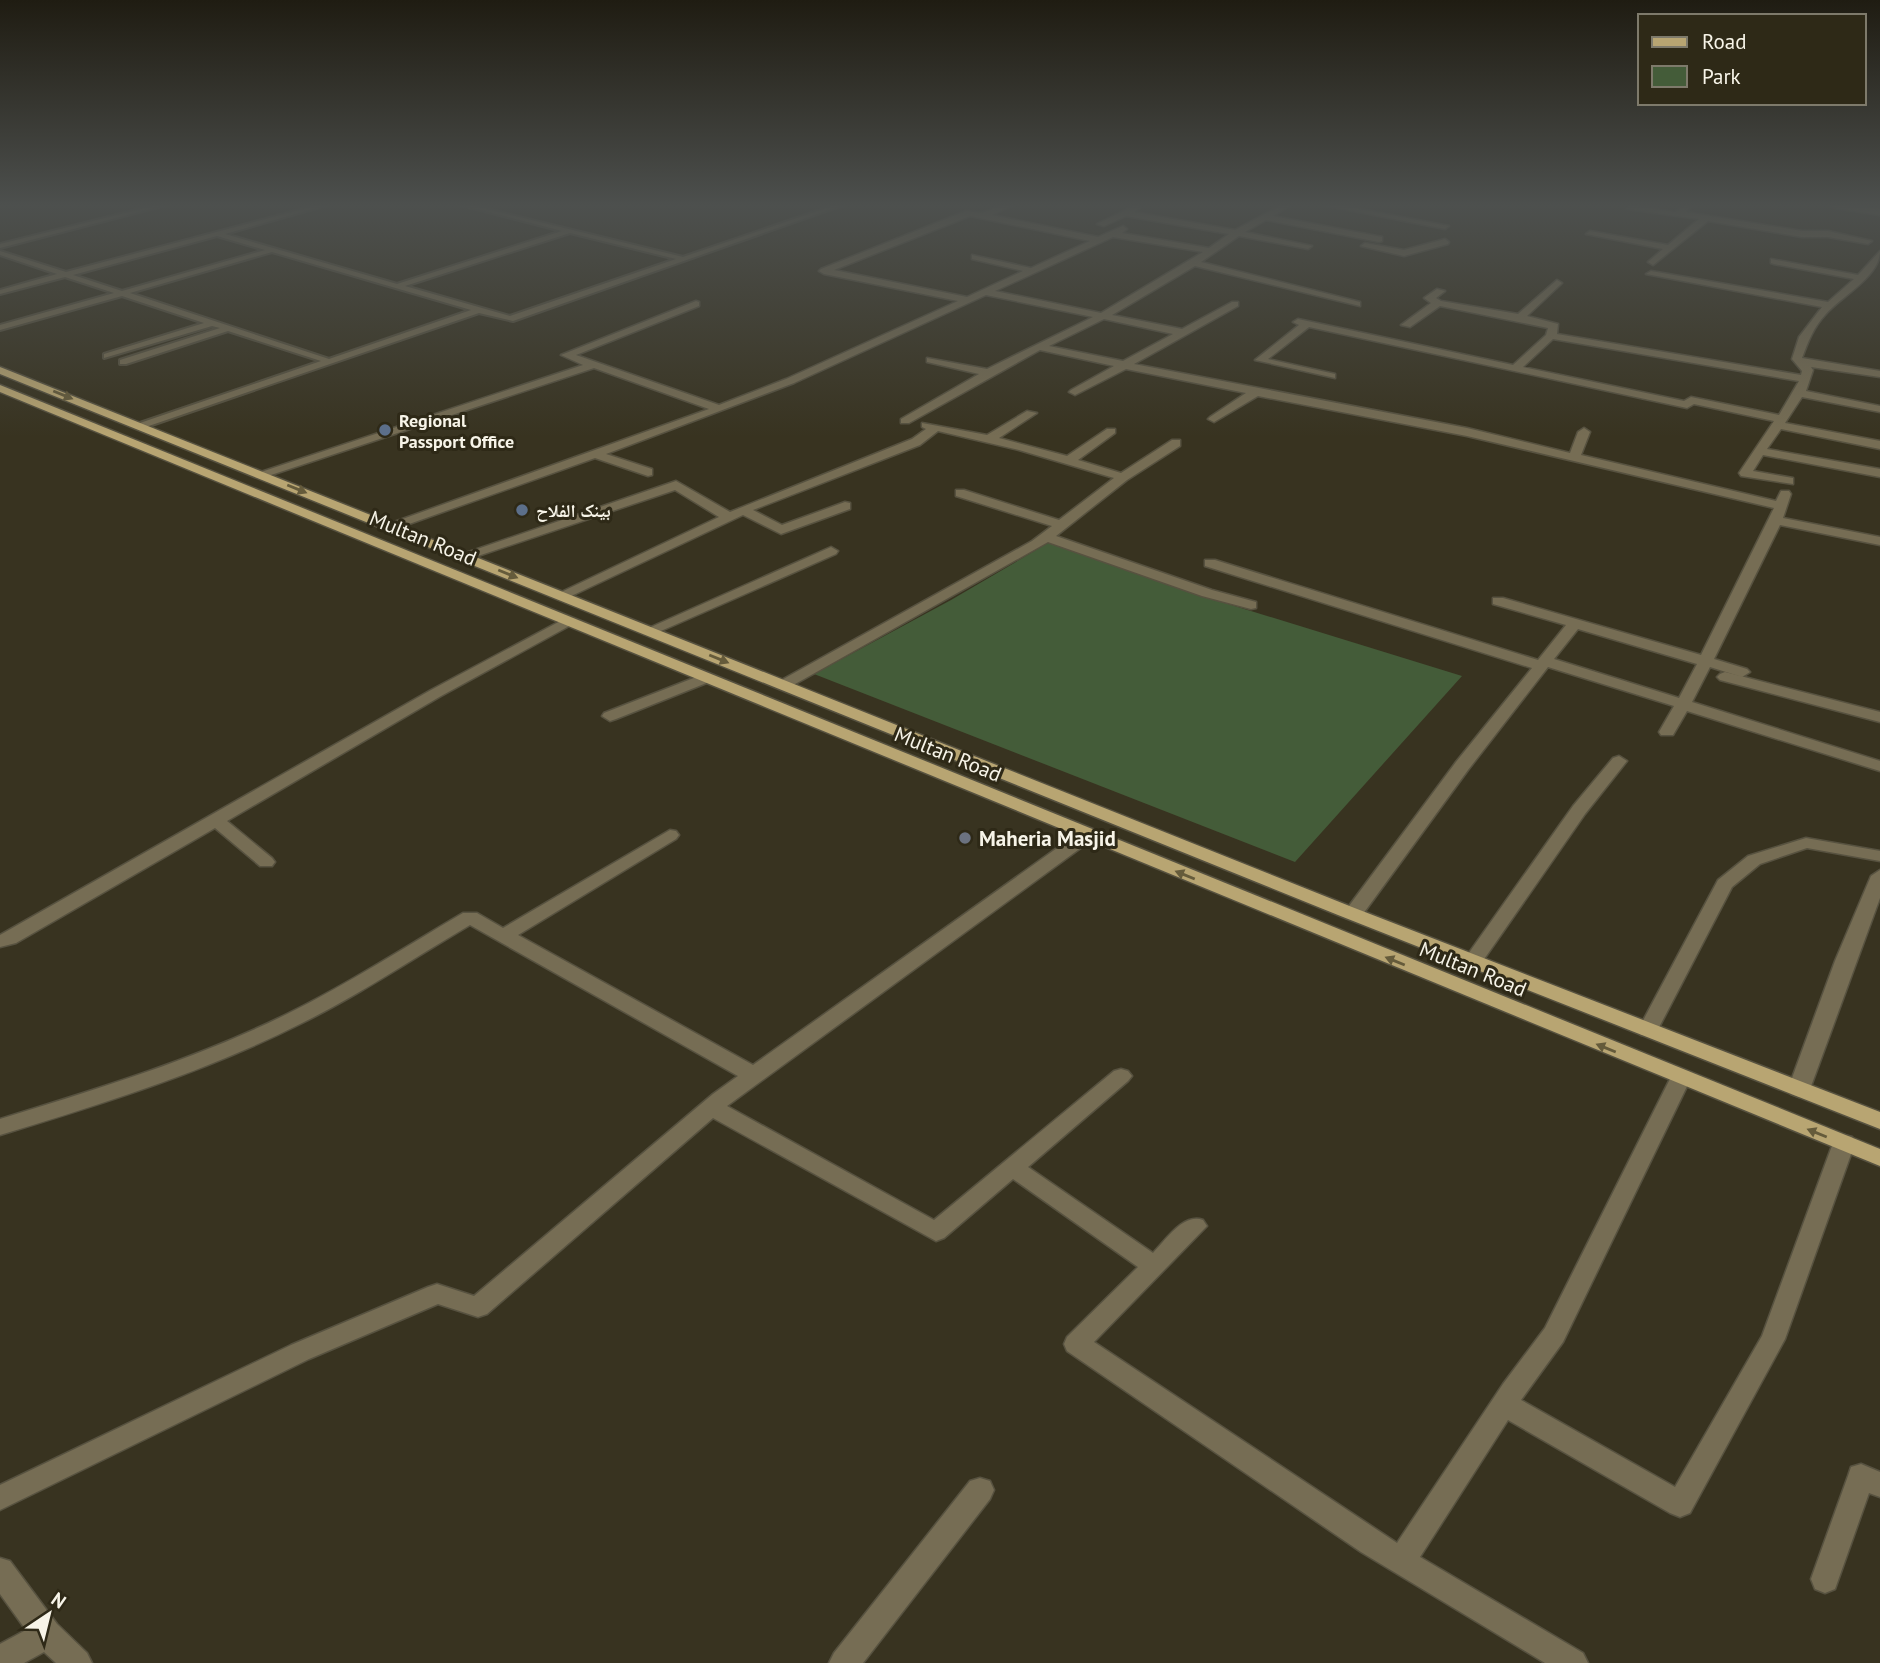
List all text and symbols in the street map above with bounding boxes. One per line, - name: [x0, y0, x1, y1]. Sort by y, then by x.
- legend: [1638, 14, 1866, 105]
- text: Road: [1702, 28, 1746, 55]
- text: Park: [1702, 63, 1741, 90]
- one-way arrow: [53, 390, 74, 401]
- place label: Regional Passport Office: [399, 409, 514, 453]
- marker: Regional Passport Office: [377, 422, 393, 438]
- one-way arrow: [287, 483, 308, 494]
- place label: بینک الفلاح: [536, 499, 611, 522]
- marker: بینک الفلاح: [514, 502, 530, 518]
- street label: Multan Road: [365, 504, 481, 572]
- one-way arrow: [498, 568, 519, 579]
- one-way arrow: [709, 654, 730, 665]
- street label: Multan Road: [890, 720, 1006, 788]
- place label: Maheria Masjid: [979, 825, 1116, 852]
- marker: Maheria Masjid: [957, 830, 973, 846]
- one-way arrow: [1174, 869, 1195, 880]
- street label: Multan Road: [1415, 935, 1531, 1003]
- one-way arrow: [1384, 956, 1405, 967]
- one-way arrow: [1595, 1042, 1616, 1053]
- one-way arrow: [1806, 1127, 1827, 1138]
- north arrow: [14, 1579, 84, 1649]
- text: N: [47, 1587, 71, 1613]

